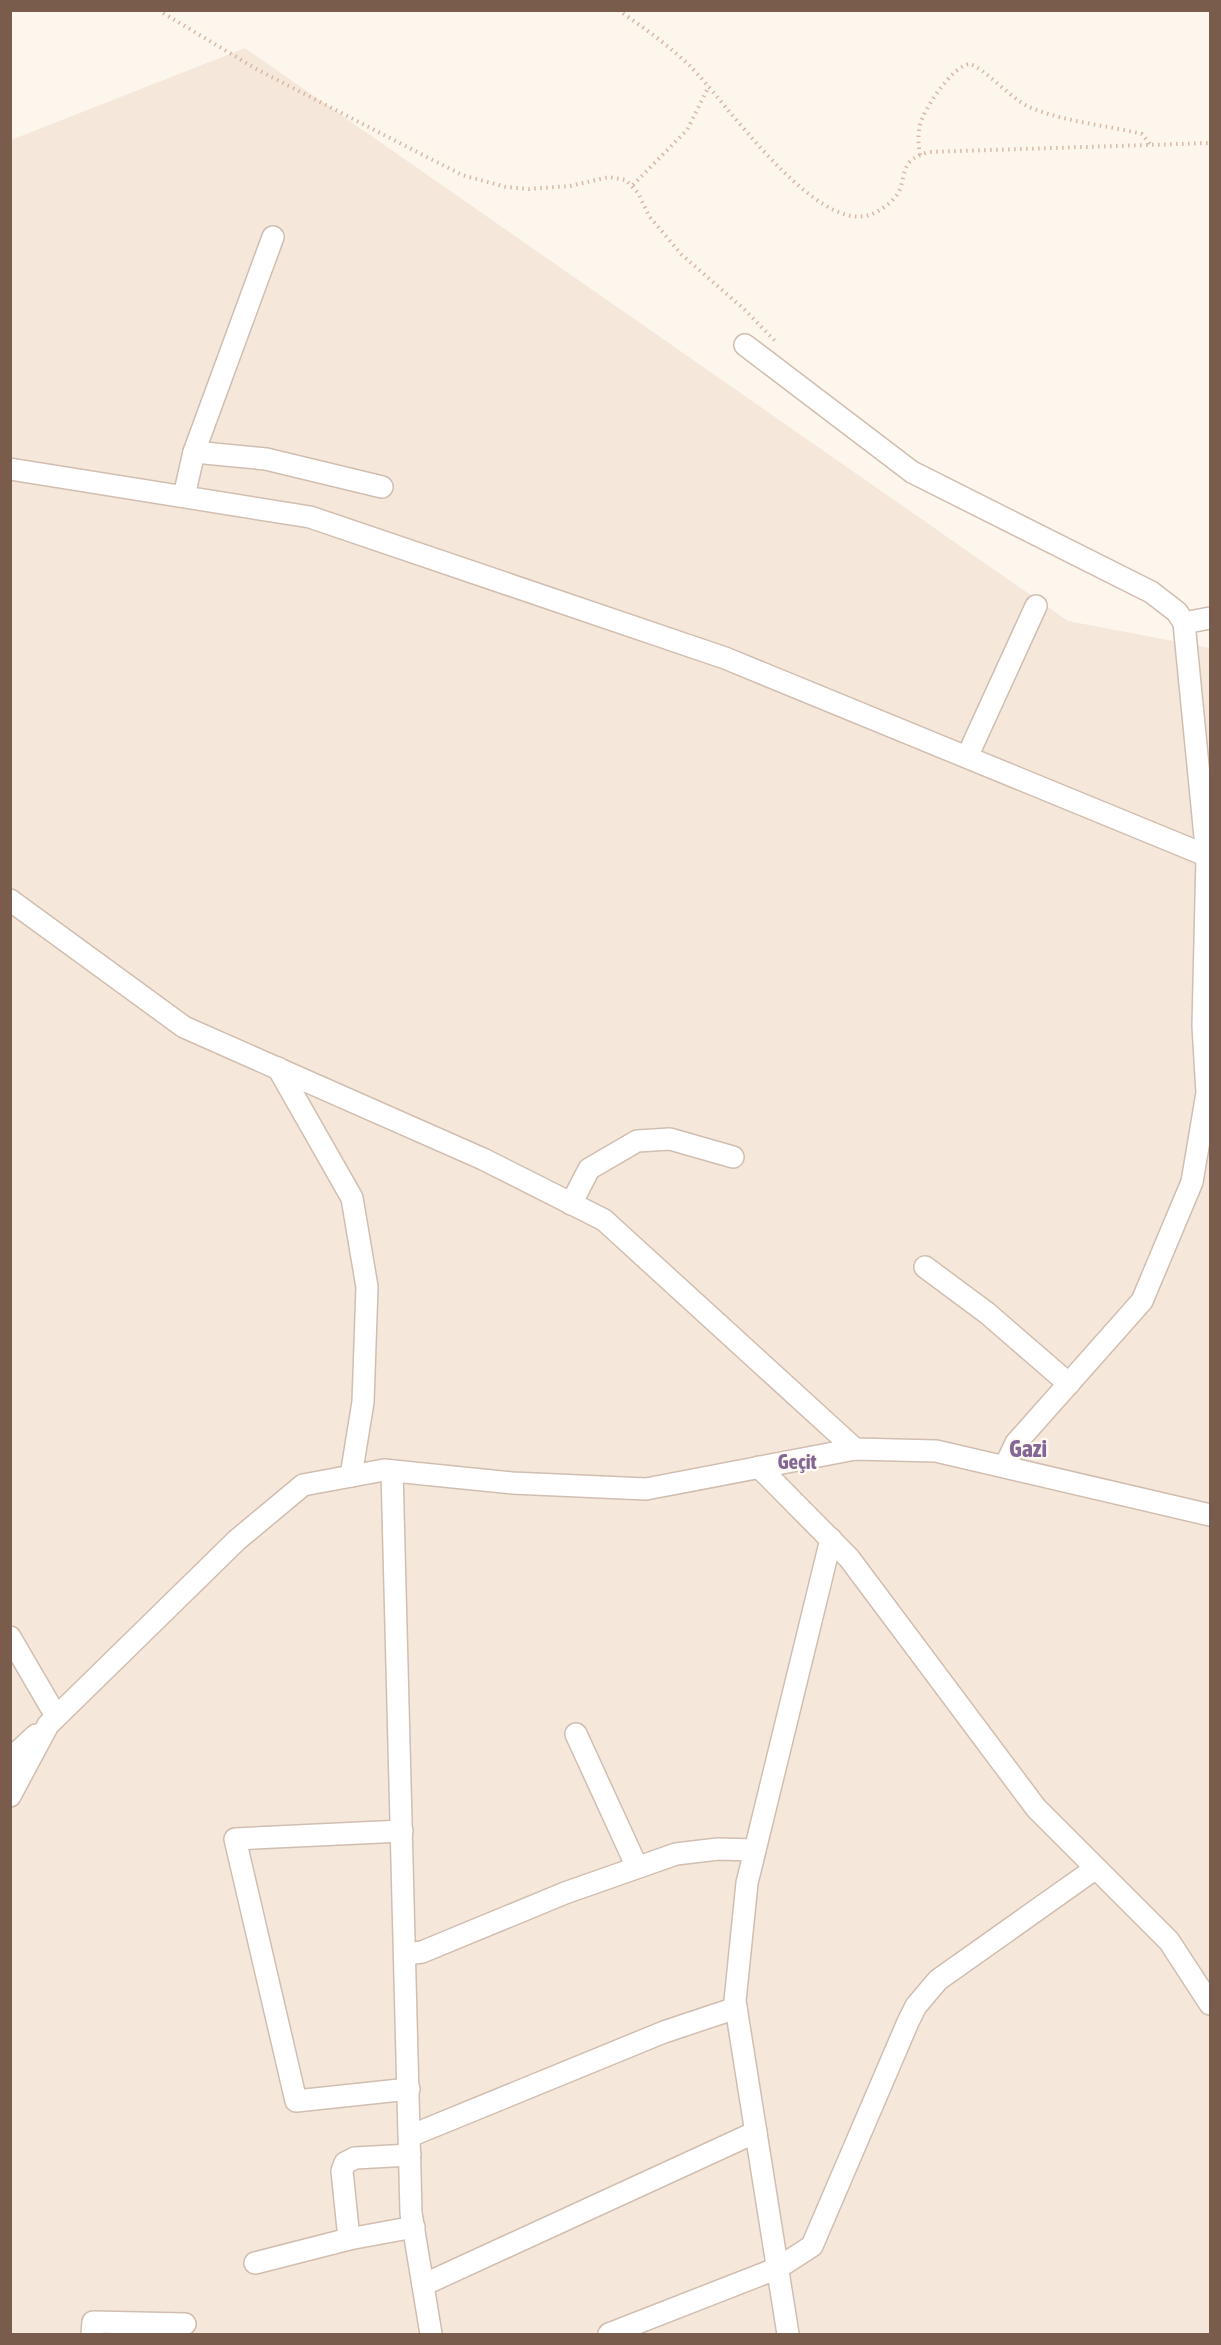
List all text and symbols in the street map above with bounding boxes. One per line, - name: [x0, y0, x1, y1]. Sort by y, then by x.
- district label: Gazi: [1009, 1435, 1047, 1462]
- district label: Geçit: [777, 1449, 817, 1473]

